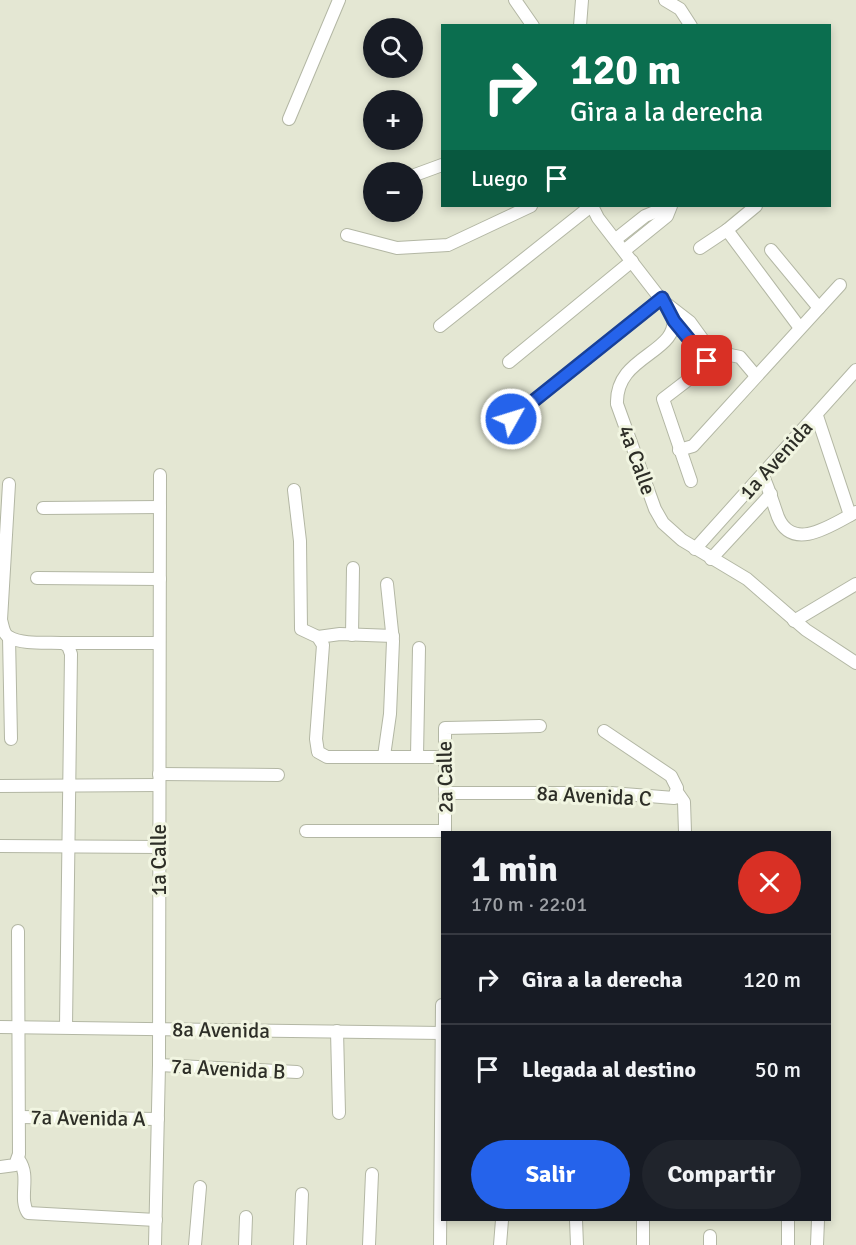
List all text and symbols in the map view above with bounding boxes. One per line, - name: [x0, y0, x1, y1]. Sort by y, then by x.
- map controls: [363, 18, 423, 222]
- button: search: [363, 18, 423, 78]
- text: 120 m: [570, 45, 681, 96]
- icon: right: [471, 48, 549, 126]
- button: +: [363, 90, 423, 150]
- text: Gira a la derecha: [570, 96, 763, 129]
- button: −: [363, 162, 423, 222]
- icon: arrive: [540, 162, 573, 195]
- text: Luego: [471, 165, 528, 192]
- pin: [681, 335, 732, 386]
- icon: arrive: [690, 344, 723, 377]
- position arrow: [479, 387, 543, 451]
- street label: 1a Avenida: [734, 415, 818, 505]
- street label: 4a Calle: [612, 422, 662, 498]
- street label: 2a Calle: [431, 741, 459, 813]
- street label: 8a Avenida C: [536, 780, 652, 812]
- street label: 1a Calle: [146, 824, 172, 896]
- text: 1 min: [471, 847, 558, 892]
- button: close: [738, 851, 801, 914]
- text: 170 m · 22:01: [471, 892, 587, 917]
- icon: right: [471, 963, 504, 996]
- text: Gira a la derecha: [522, 966, 683, 993]
- text: 120 m: [743, 966, 801, 993]
- street label: 8a Avenida: [172, 1016, 270, 1044]
- street label: 7a Avenida B: [170, 1053, 286, 1085]
- icon: arrive: [471, 1053, 504, 1086]
- text: Llegada al destino: [522, 1056, 696, 1083]
- text: 50 m: [755, 1056, 801, 1083]
- street label: 7a Avenida A: [30, 1104, 146, 1132]
- button: Salir: [471, 1140, 630, 1209]
- button: Compartir: [642, 1140, 801, 1209]

